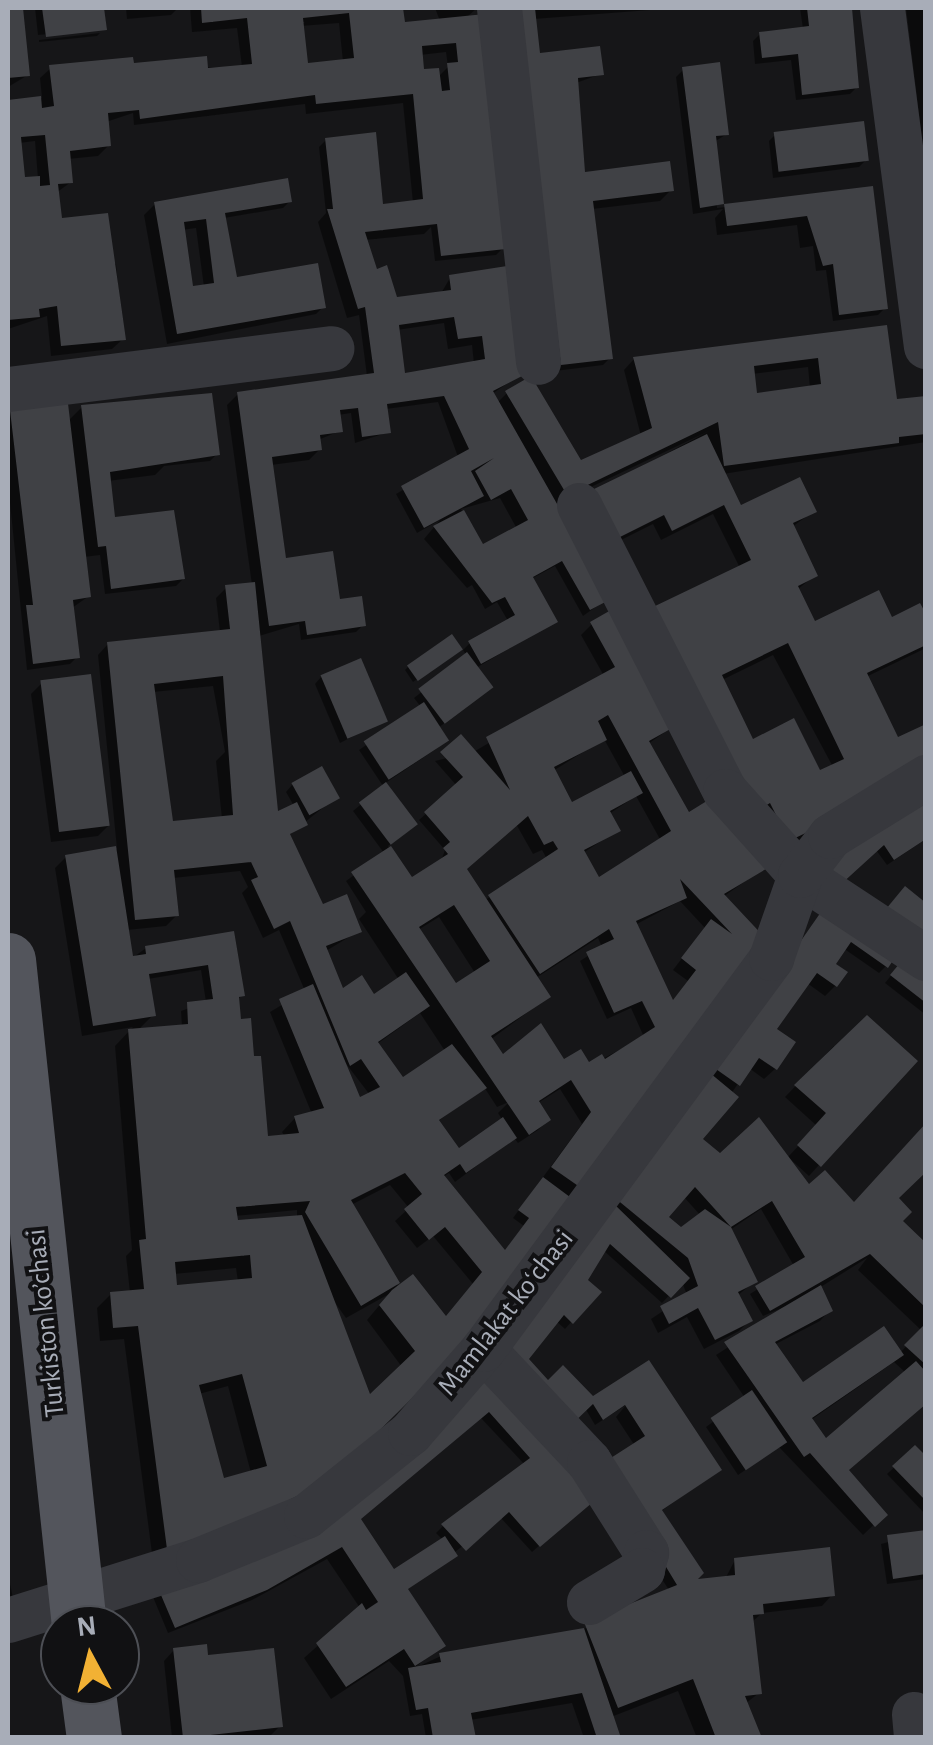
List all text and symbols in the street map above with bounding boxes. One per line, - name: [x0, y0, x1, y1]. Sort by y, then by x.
- street label: Mamlakat koʻchasi: [431, 1223, 581, 1403]
- street label: Turkiston ko’chasi: [19, 1227, 73, 1419]
- north arrow: [40, 1605, 140, 1705]
- text: N: [75, 1612, 98, 1642]

